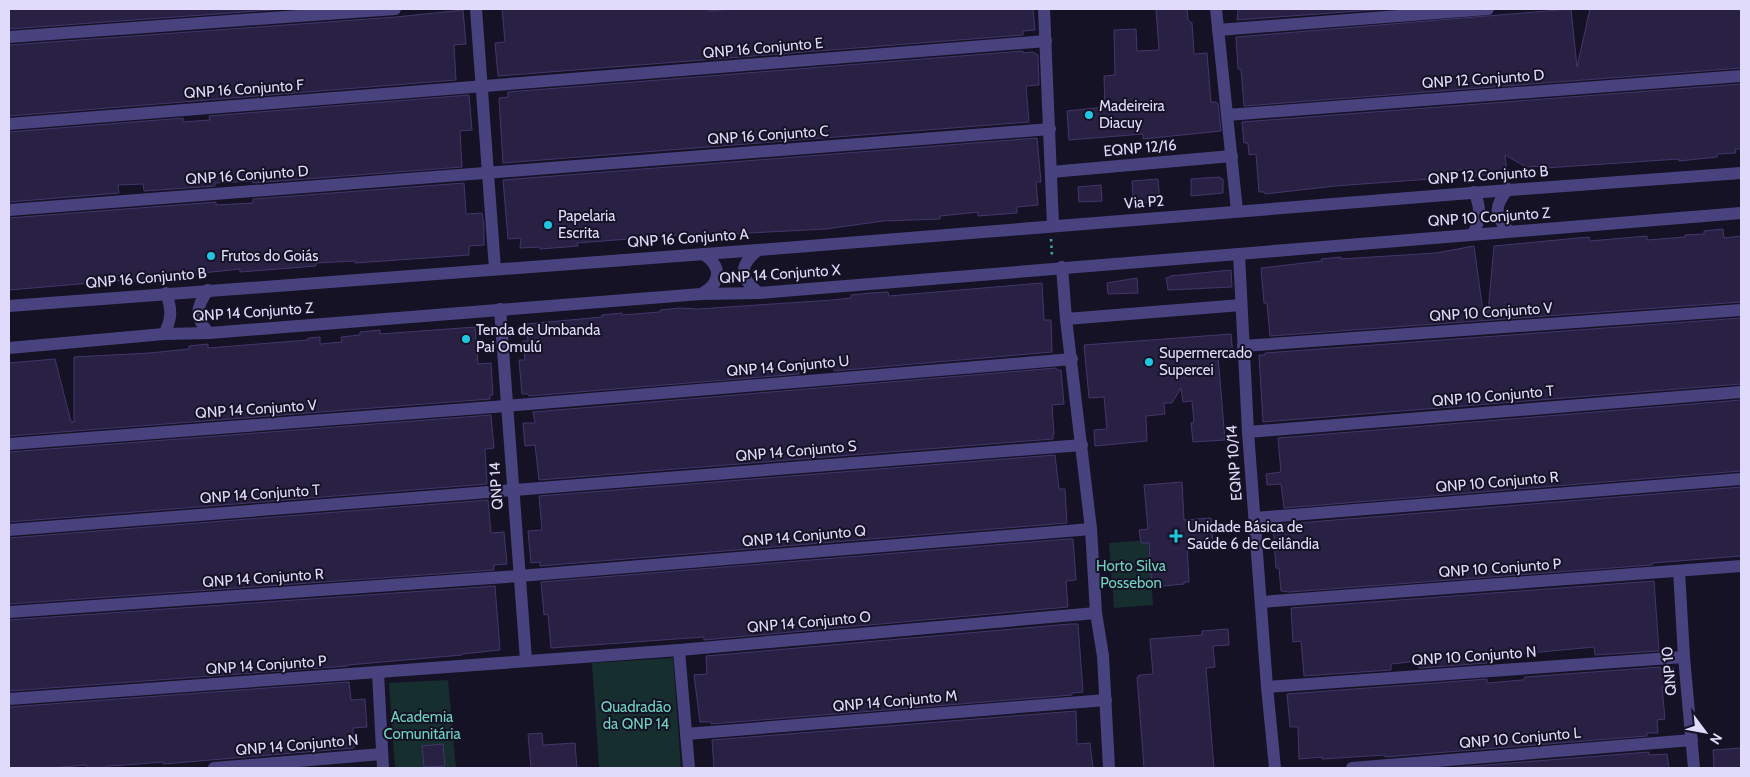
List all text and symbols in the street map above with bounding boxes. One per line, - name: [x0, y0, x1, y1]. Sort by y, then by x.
- street label: QNP 16 Conjunto E: [702, 34, 824, 62]
- street label: QNP 12 Conjunto D: [1421, 66, 1545, 92]
- street label: QNP 16 Conjunto F: [183, 76, 305, 102]
- place label: Madeireira Diacuy: [1099, 97, 1166, 132]
- marker: Madeireira Diacuy: [1083, 109, 1095, 121]
- street label: QNP 16 Conjunto C: [707, 122, 829, 148]
- street label: EQNP 12/16: [1103, 136, 1177, 160]
- street label: QNP 16 Conjunto D: [185, 162, 309, 188]
- street label: QNP 12 Conjunto B: [1427, 162, 1549, 188]
- street label: Via P2: [1123, 192, 1165, 212]
- street label: QNP 10 Conjunto Z: [1427, 204, 1552, 230]
- place label: Papelaria Escrita: [558, 207, 616, 242]
- marker: Papelaria Escrita: [542, 219, 554, 231]
- street label: QNP 16 Conjunto A: [627, 225, 750, 251]
- place label: Frutos do Goiás: [221, 247, 318, 265]
- marker: Frutos do Goiás: [205, 250, 217, 262]
- street label: QNP 14 Conjunto X: [719, 261, 841, 287]
- street label: QNP 16 Conjunto B: [85, 264, 207, 292]
- street label: QNP 14 Conjunto Z: [192, 299, 315, 325]
- street label: QNP 10 Conjunto V: [1429, 299, 1554, 325]
- place label: Tenda de Umbanda Pai Omulú: [476, 321, 601, 356]
- marker: Tenda de Umbanda Pai Omulú: [460, 333, 472, 345]
- place label: Supermercado Supercei: [1159, 344, 1252, 379]
- street label: QNP 14 Conjunto U: [726, 352, 850, 380]
- marker: Supermercado Supercei: [1143, 356, 1155, 368]
- street label: QNP 10 Conjunto T: [1431, 382, 1555, 410]
- street label: QNP 14 Conjunto V: [195, 396, 318, 422]
- street label: EQNP 10/14: [1222, 424, 1246, 501]
- street label: QNP 14 Conjunto S: [735, 437, 857, 465]
- street label: QNP 14: [485, 461, 507, 510]
- street label: QNP 10 Conjunto R: [1435, 468, 1559, 496]
- street label: QNP 14 Conjunto T: [199, 481, 321, 507]
- place label: Unidade Básica de Saúde 6 de Ceilândia: [1187, 518, 1320, 553]
- street label: QNP 14 Conjunto Q: [741, 522, 867, 550]
- marker: Unidade Básica de Saúde 6 de Ceilândia: [1169, 529, 1183, 543]
- street label: QNP 10 Conjunto P: [1438, 555, 1562, 581]
- park label: Horto Silva Possebon: [1096, 557, 1167, 592]
- street label: QNP 14 Conjunto R: [202, 565, 324, 591]
- street label: QNP 14 Conjunto O: [746, 608, 872, 636]
- street label: QNP 10 Conjunto N: [1411, 643, 1537, 669]
- street label: QNP 10: [1658, 646, 1680, 696]
- street label: QNP 14 Conjunto P: [205, 652, 327, 678]
- street label: QNP 14 Conjunto M: [832, 687, 958, 715]
- park label: Quadradão da QNP 14: [601, 698, 671, 733]
- north arrow: [1680, 707, 1730, 757]
- park label: Academia Comunitária: [383, 708, 461, 743]
- street label: QNP 10 Conjunto L: [1458, 724, 1582, 752]
- text: N: [1706, 730, 1726, 748]
- street label: QNP 14 Conjunto N: [235, 731, 359, 759]

